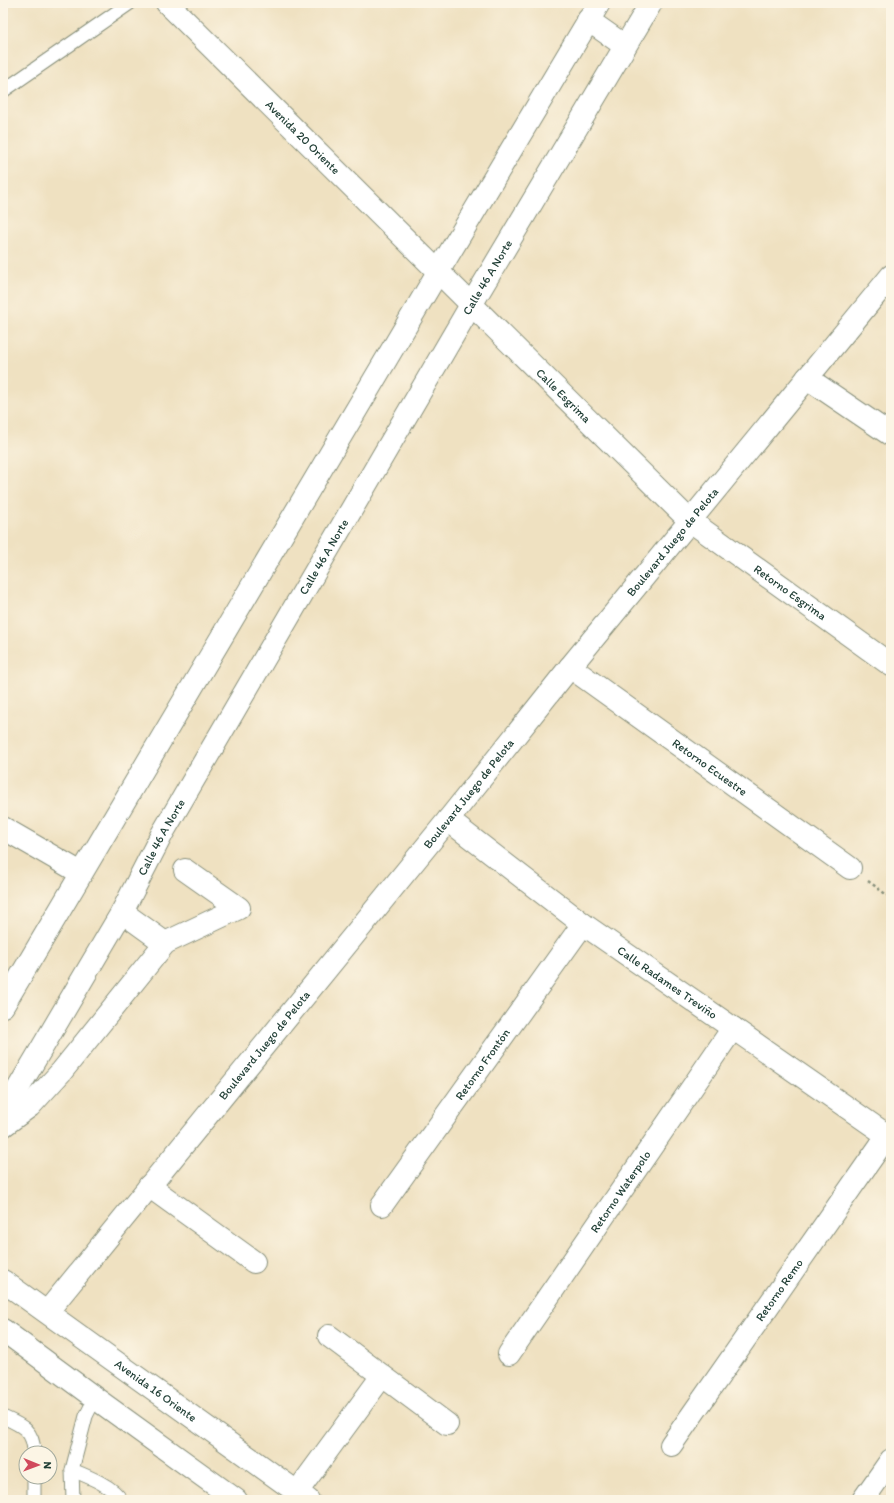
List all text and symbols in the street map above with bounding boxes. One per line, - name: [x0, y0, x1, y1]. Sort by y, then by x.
- street label: Avenida 20 Oriente: [263, 98, 343, 177]
- street label: Calle 46 A Norte: [460, 237, 515, 317]
- street label: Calle Esgrima: [533, 366, 594, 426]
- street label: Boulevard Juego de Pelota: [624, 485, 721, 599]
- street label: Calle 46 A Norte: [296, 516, 352, 597]
- street label: Retorno Esgrima: [751, 562, 829, 623]
- street label: Boulevard Juego de Pelota: [421, 736, 517, 851]
- street label: Retorno Ecuestre: [670, 736, 750, 799]
- street label: Calle 46 A Norte: [135, 796, 188, 878]
- street label: Calle Radames Treviño: [615, 943, 720, 1022]
- street label: Boulevard Juego de Pelota: [216, 988, 313, 1103]
- street label: Retorno Frontón: [452, 1026, 513, 1103]
- street label: Retorno Waterpolo: [587, 1148, 654, 1235]
- street label: Retorno Remo: [753, 1256, 806, 1324]
- street label: Avenida 16 Oriente: [112, 1357, 200, 1425]
- north arrow: [18, 1445, 58, 1485]
- text: N: [41, 1461, 54, 1469]

